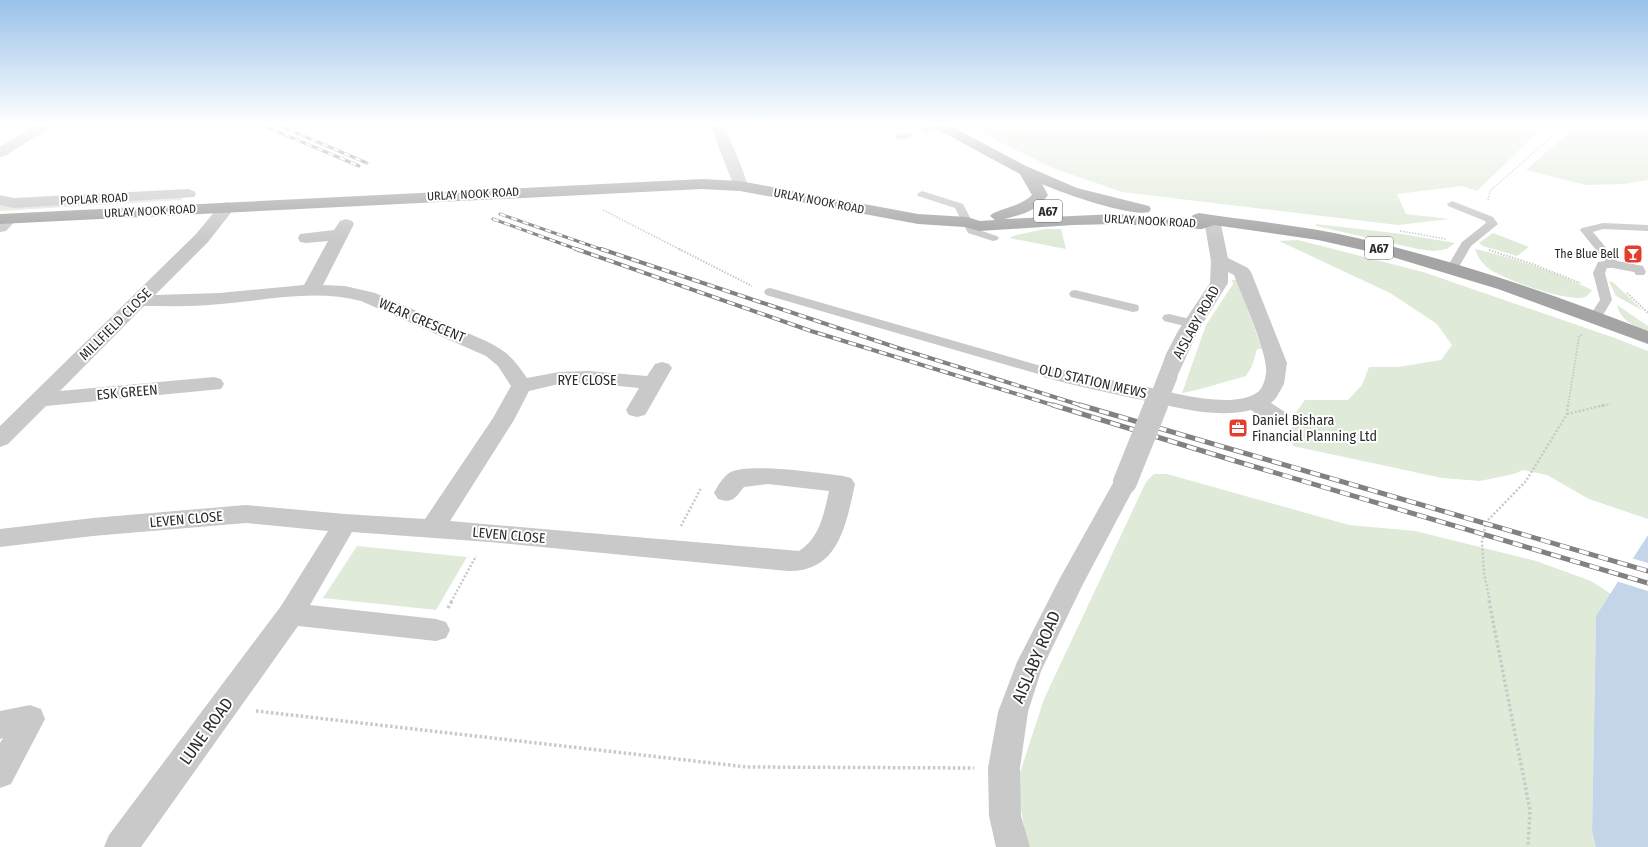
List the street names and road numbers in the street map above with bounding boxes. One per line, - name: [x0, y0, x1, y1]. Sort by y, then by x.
- street label: URLAY NOOK ROAD: [427, 185, 519, 203]
- street label: URLAY NOOK ROAD: [772, 185, 866, 217]
- street label: POPLAR ROAD: [60, 190, 128, 208]
- road number: A67: [1034, 200, 1062, 222]
- street label: URLAY NOOK ROAD: [104, 202, 196, 220]
- street label: URLAY NOOK ROAD: [1104, 212, 1196, 230]
- road number: A67: [1365, 237, 1393, 259]
- street label: AISLABY ROAD: [1169, 283, 1223, 362]
- street label: MILLFIELD CLOSE: [76, 284, 155, 364]
- street label: WEAR CRESCENT: [376, 295, 468, 346]
- street label: OLD STATION MEWS: [1037, 361, 1148, 402]
- street label: RYE CLOSE: [557, 372, 617, 389]
- street label: ESK GREEN: [96, 381, 158, 404]
- street label: LEVEN CLOSE: [149, 508, 224, 531]
- street label: LEVEN CLOSE: [472, 524, 547, 547]
- street label: AISLABY ROAD: [1008, 608, 1065, 706]
- street label: LUNE ROAD: [175, 694, 238, 769]

